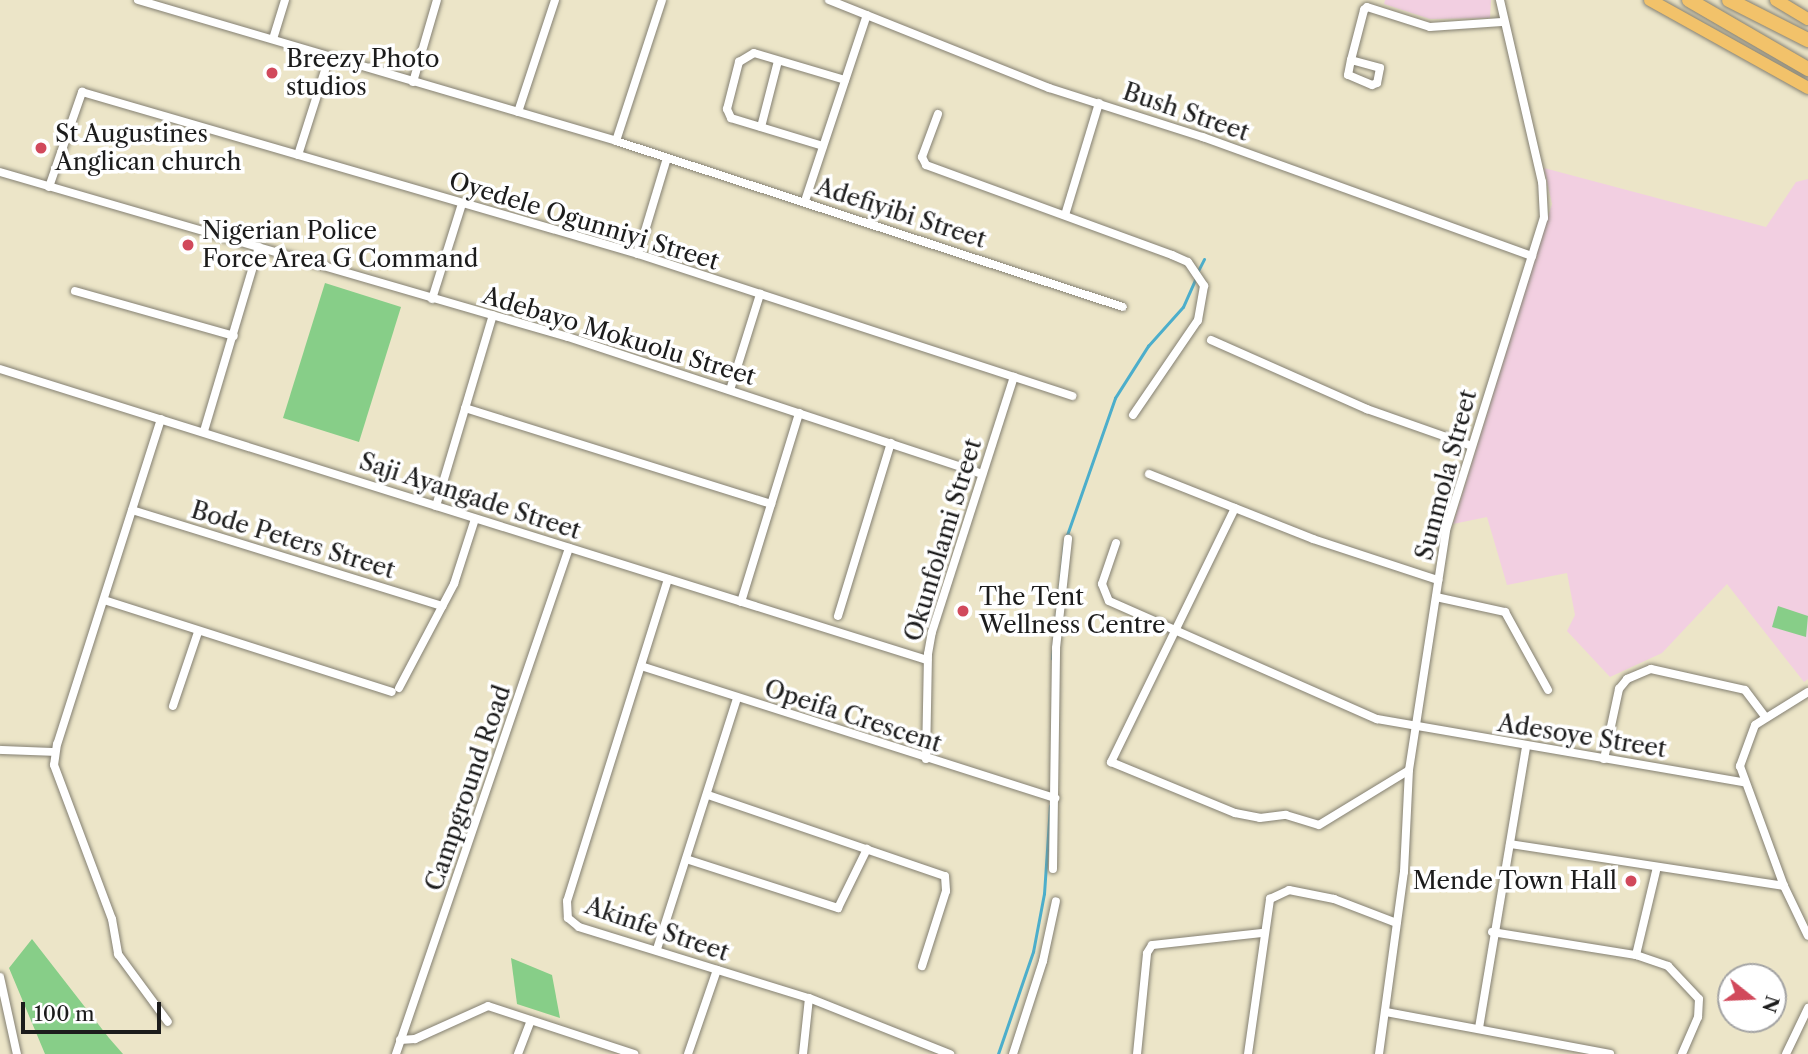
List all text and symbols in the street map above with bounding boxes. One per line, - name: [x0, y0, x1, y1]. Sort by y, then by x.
- place label: Breezy Photo studios: [286, 45, 440, 101]
- marker: Breezy Photo studios: [264, 65, 280, 81]
- street label: Bush Street: [1119, 77, 1253, 147]
- place label: St Augustines Anglican church: [55, 120, 241, 176]
- marker: St Augustines Anglican church: [33, 140, 49, 156]
- street label: Oyedele Ogunniyi Street: [446, 166, 722, 276]
- street label: Adefiyibi Street: [812, 172, 990, 254]
- place label: Nigerian Police Force Area G Command: [202, 217, 480, 273]
- marker: Nigerian Police Force Area G Command: [180, 237, 196, 253]
- street label: Adebayo Mokuolu Street: [479, 281, 759, 391]
- street label: Sunmola Street: [1409, 387, 1483, 563]
- street label: Okunfolami Street: [898, 435, 988, 645]
- street label: Saji Ayangade Street: [355, 446, 585, 546]
- street label: Bode Peters Street: [188, 495, 398, 585]
- place label: The Tent Wellness Centre: [979, 583, 1165, 639]
- marker: The Tent Wellness Centre: [953, 601, 973, 621]
- street label: Opeifa Crescent: [761, 674, 945, 758]
- street label: Campground Road: [419, 681, 517, 895]
- street label: Adesoye Street: [1496, 708, 1668, 764]
- place label: Mende Town Hall: [1412, 867, 1617, 895]
- marker: Mende Town Hall: [1623, 873, 1639, 889]
- street label: Akinfe Street: [581, 891, 733, 967]
- north arrow: [1717, 963, 1787, 1033]
- scale bar: [24, 988, 164, 1032]
- text: N: [1757, 993, 1784, 1015]
- text: 100 m: [34, 1001, 95, 1026]

